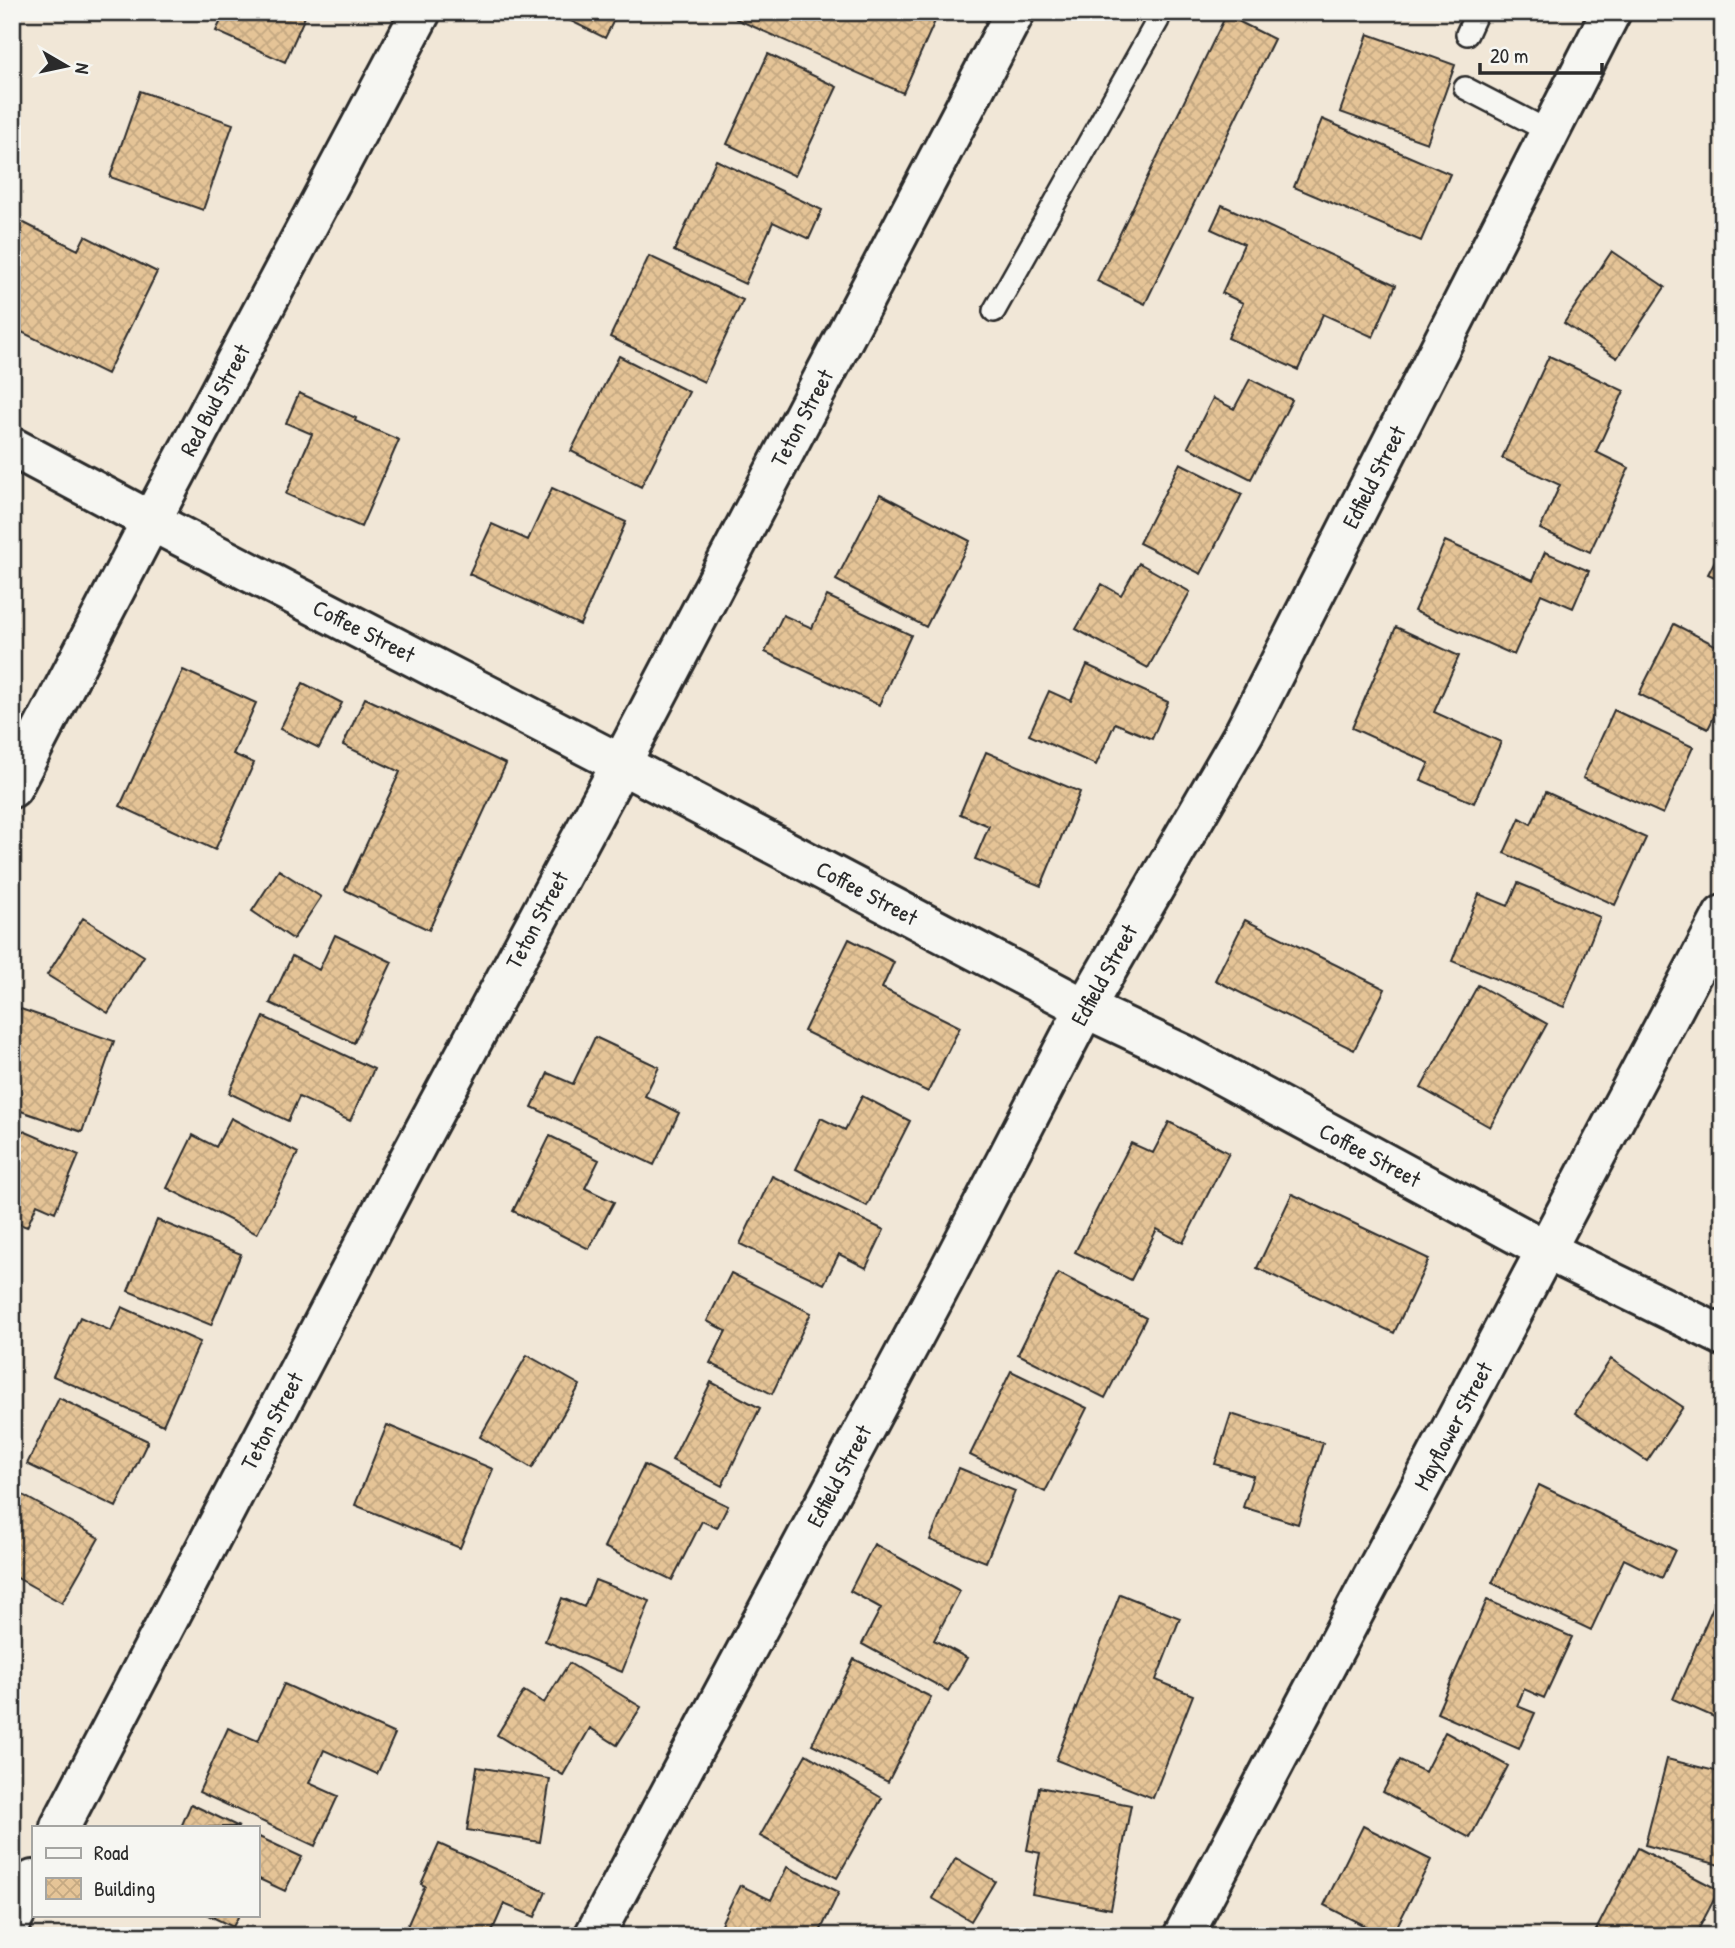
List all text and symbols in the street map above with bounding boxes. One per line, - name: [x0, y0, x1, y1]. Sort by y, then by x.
- north arrow: [32, 32, 102, 102]
- scale bar: [1480, 32, 1602, 76]
- text: 20 m: [1490, 41, 1528, 70]
- text: N: [69, 62, 96, 76]
- street label: Red Bud Street: [172, 337, 258, 461]
- street label: Teton Street: [763, 363, 841, 472]
- street label: Edfield Street: [1334, 419, 1413, 533]
- street label: Coffee Street: [308, 592, 422, 670]
- street label: Coffee Street: [811, 853, 925, 933]
- street label: Teton Street: [498, 865, 576, 974]
- street label: Edfield Street: [1063, 918, 1145, 1031]
- street label: Coffee Street: [1314, 1115, 1428, 1195]
- street label: Mayflower Street: [1406, 1355, 1500, 1495]
- street label: Teton Street: [233, 1366, 311, 1475]
- street label: Edfield Street: [799, 1418, 879, 1532]
- legend: [32, 1826, 259, 1916]
- text: Road: [94, 1838, 128, 1867]
- text: Building: [94, 1874, 155, 1903]

